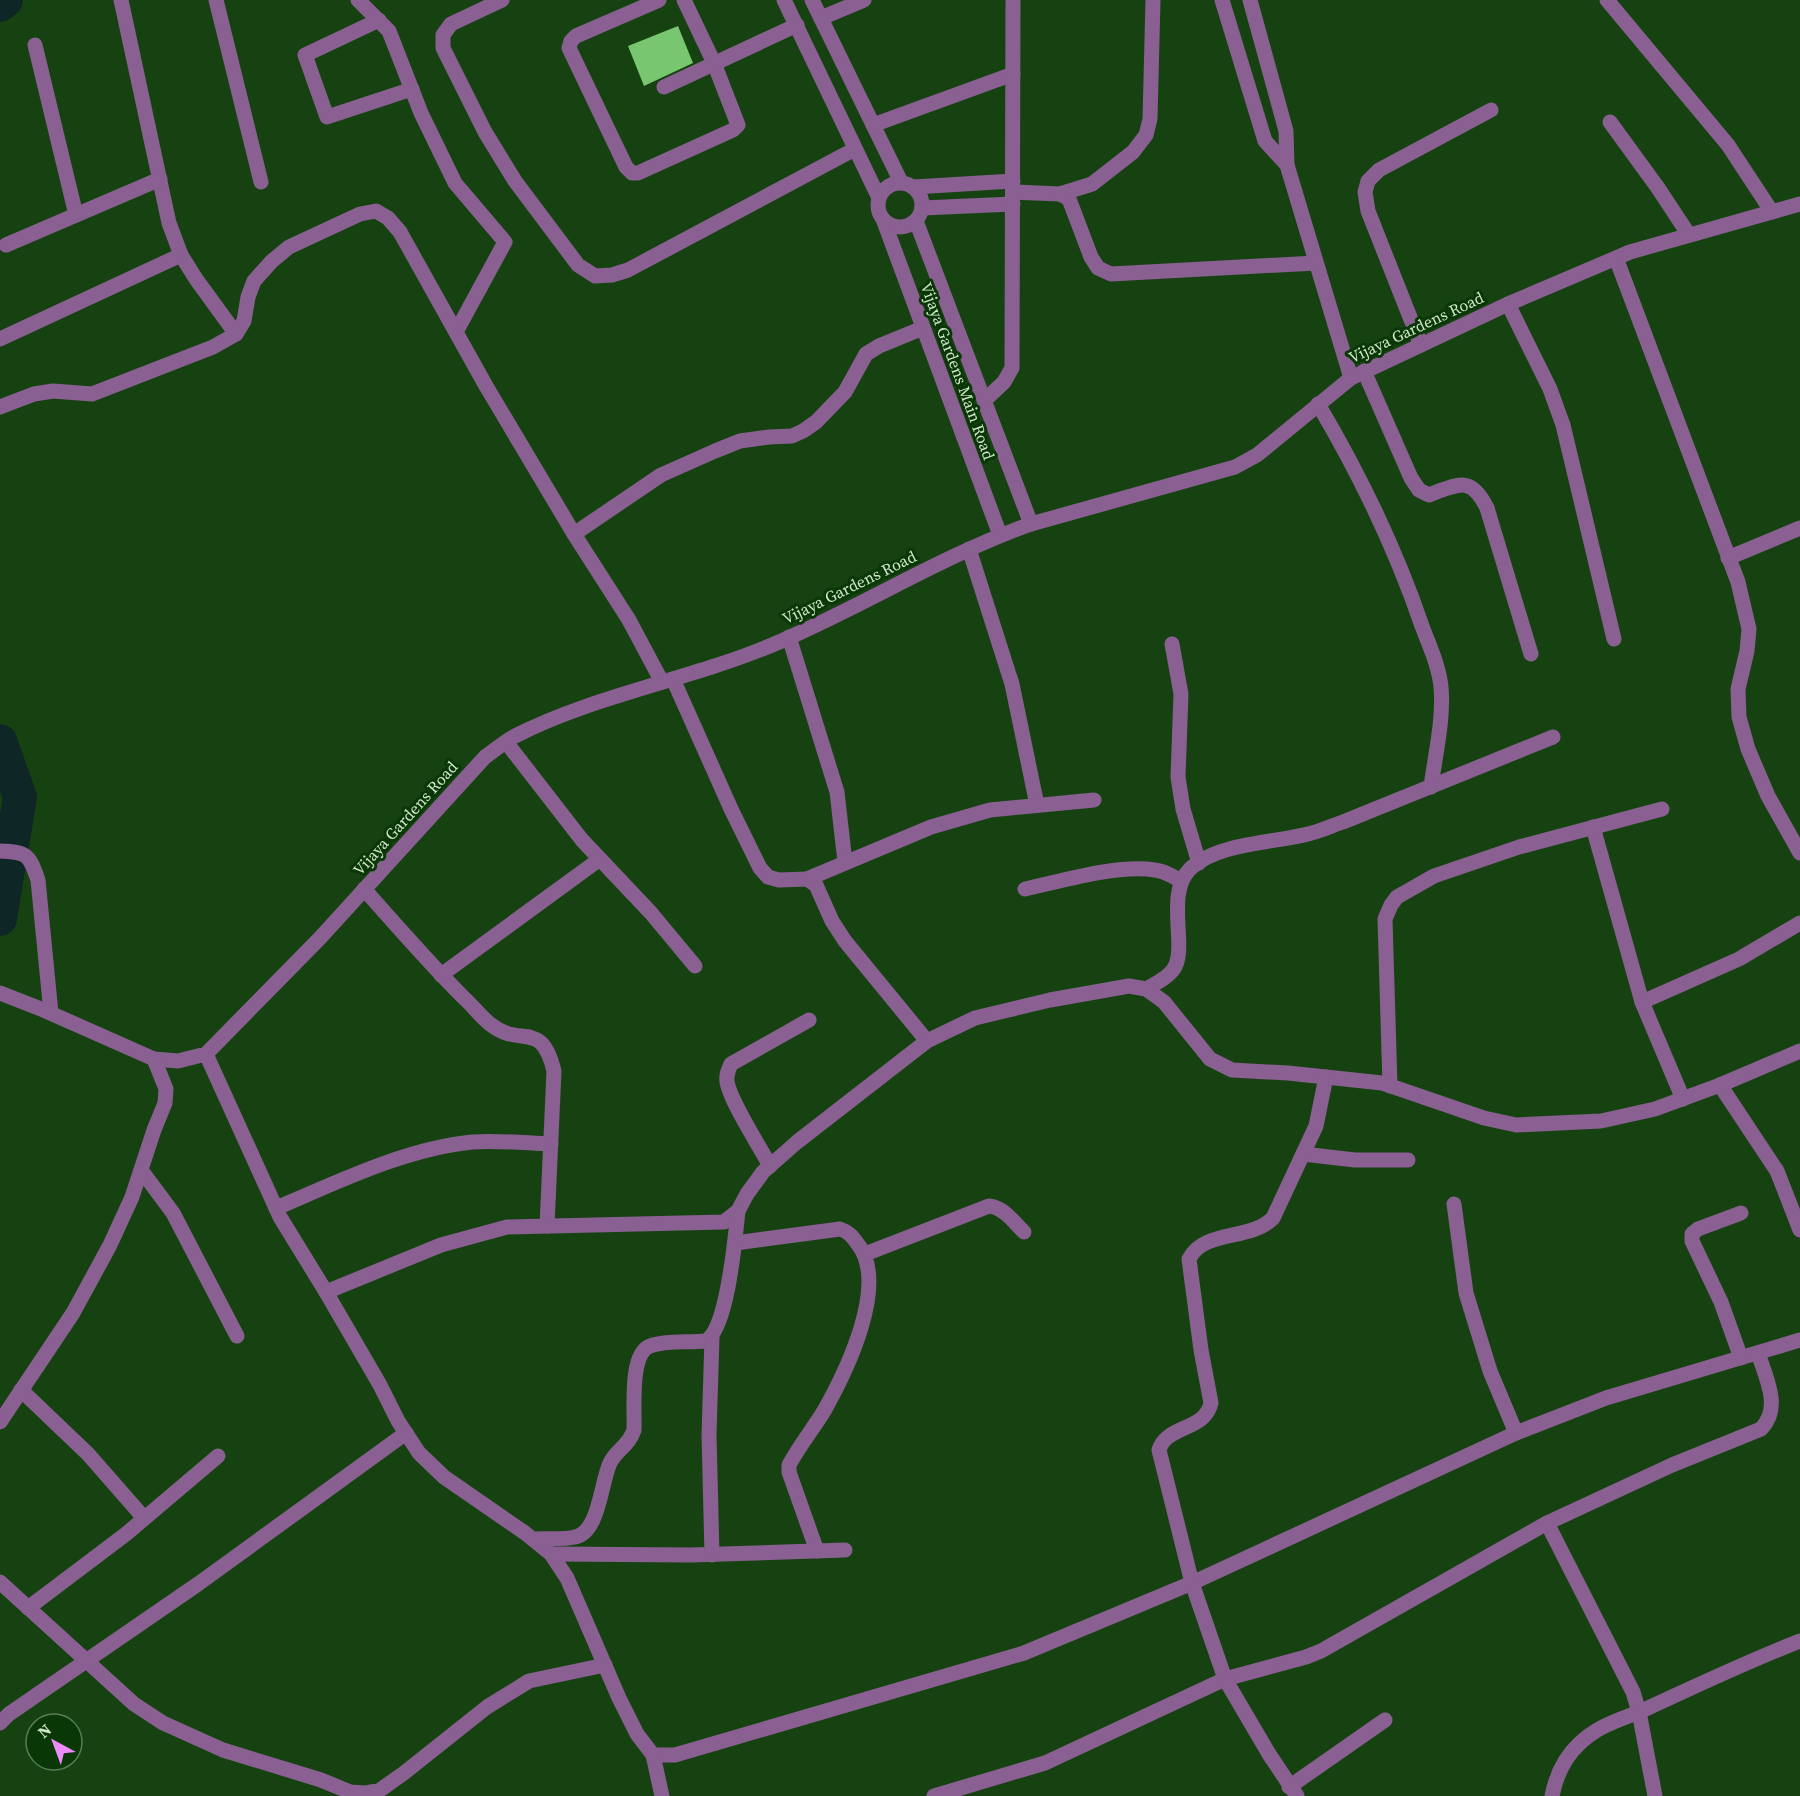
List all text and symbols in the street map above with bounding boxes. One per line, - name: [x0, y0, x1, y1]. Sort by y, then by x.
- street label: Vijaya Gardens Main Road: [916, 279, 1000, 463]
- street label: Vijaya Gardens Road: [1345, 286, 1487, 368]
- street label: Vijaya Gardens Road: [778, 545, 920, 629]
- street label: Vijaya Gardens Road: [348, 756, 462, 880]
- north arrow: [24, 1712, 84, 1772]
- text: N: [33, 1718, 56, 1743]

